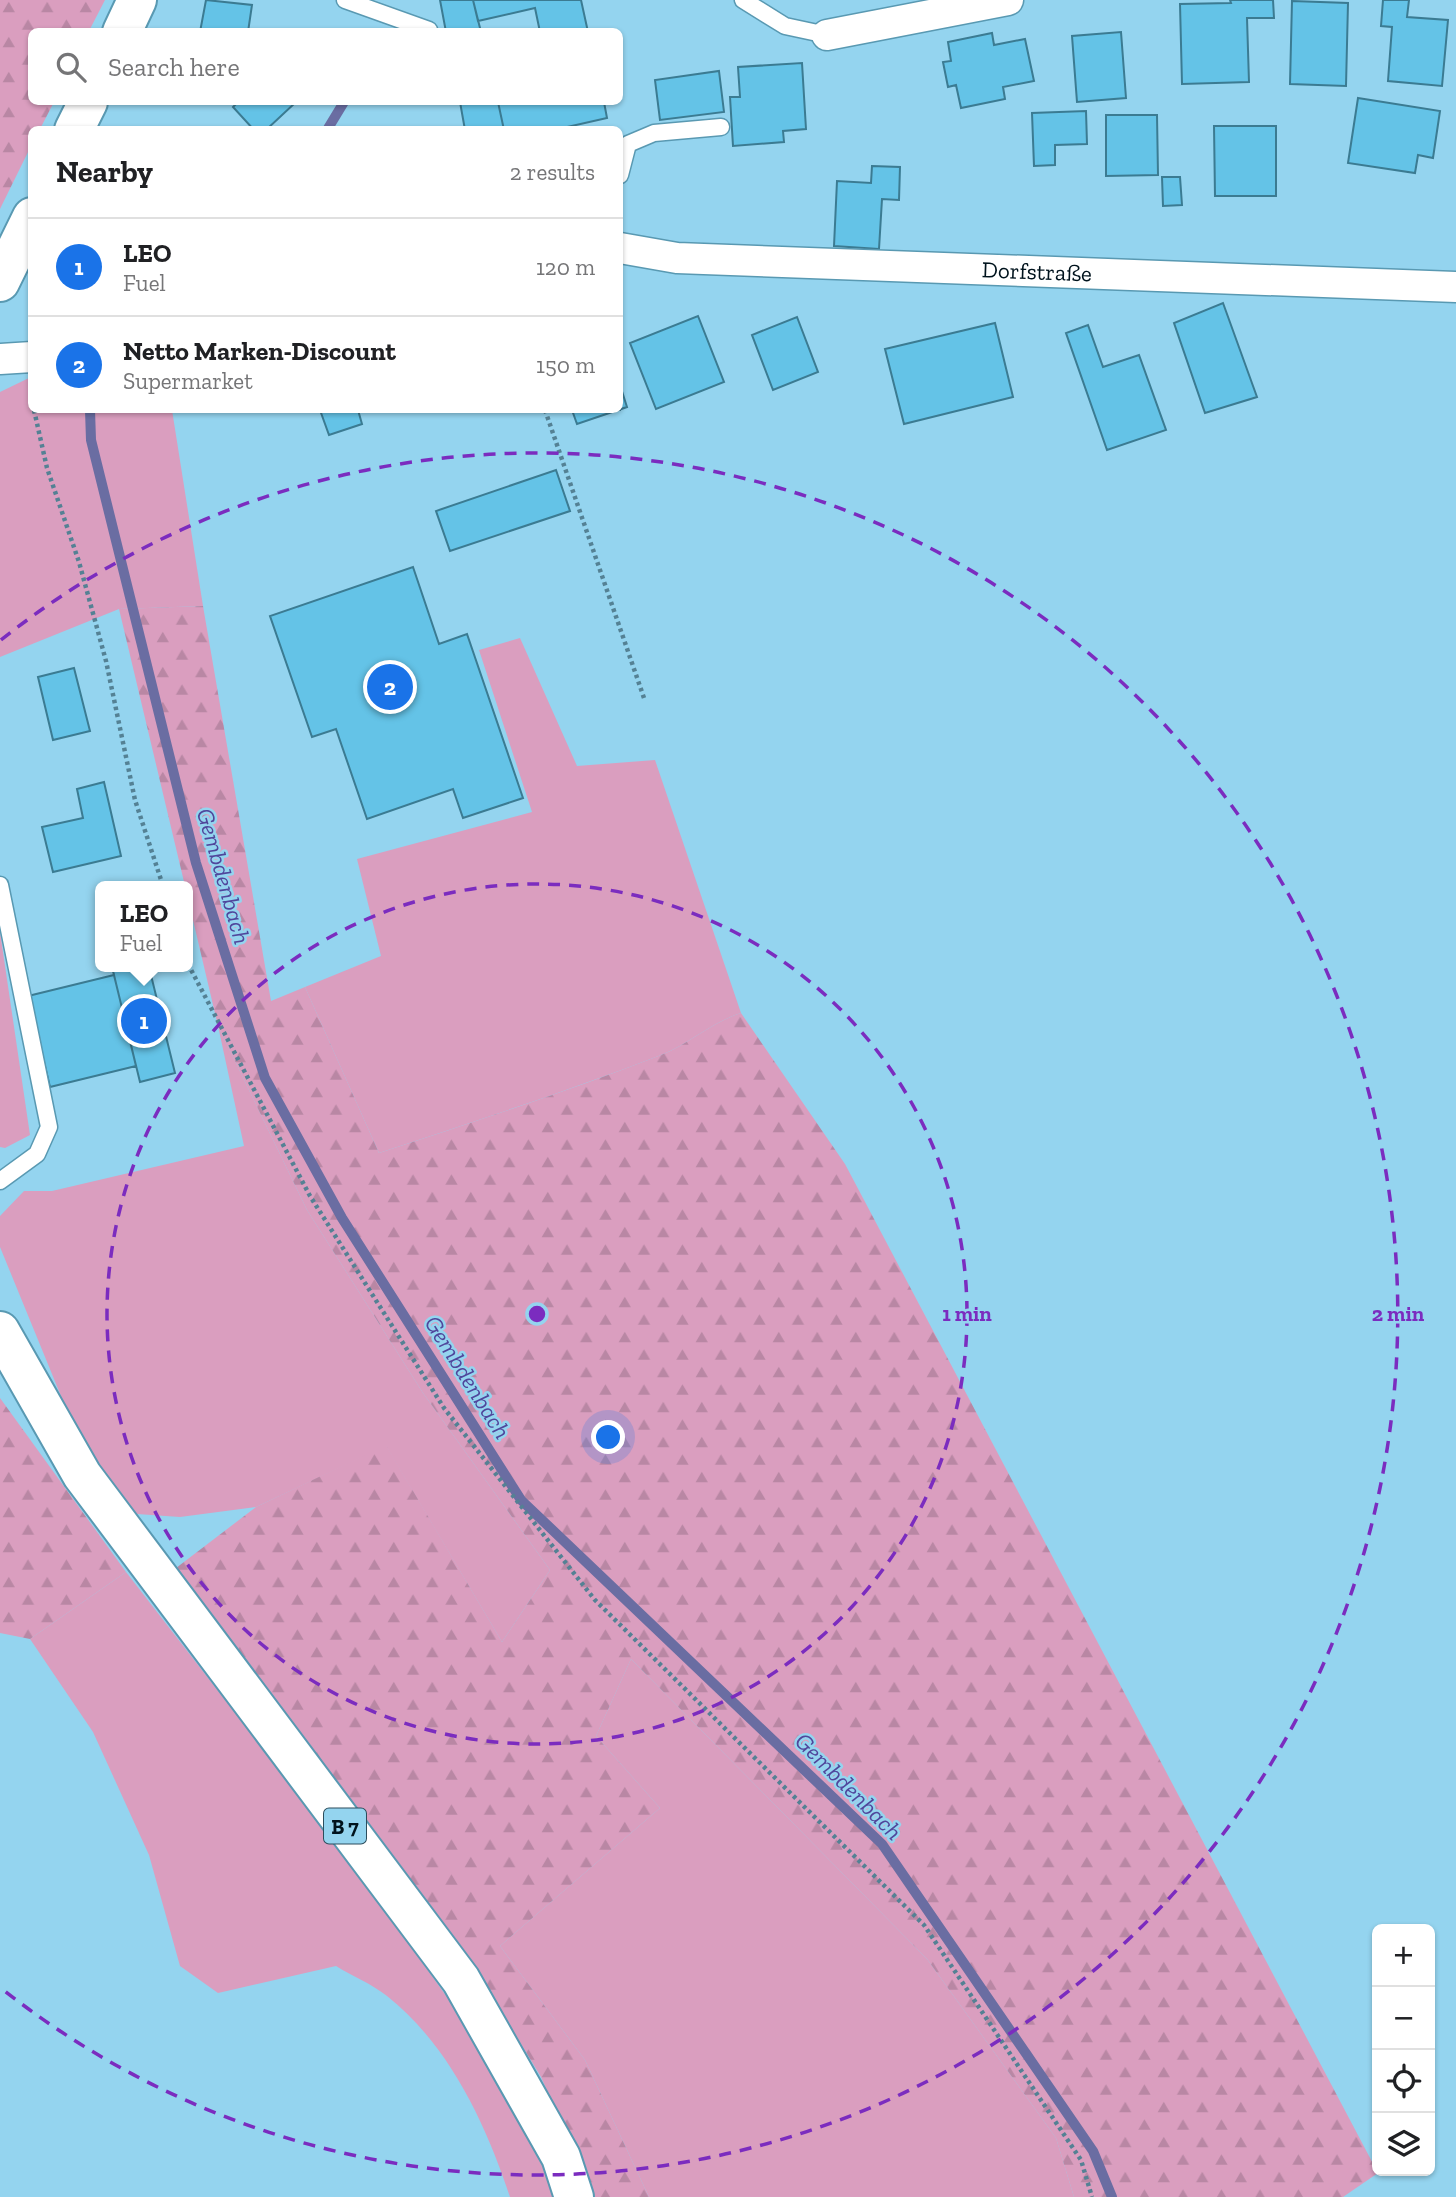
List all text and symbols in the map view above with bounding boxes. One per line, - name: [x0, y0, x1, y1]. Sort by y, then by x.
- search box: [28, 28, 623, 105]
- icon: search: [52, 48, 90, 86]
- text: Search here: [108, 51, 240, 83]
- text: Nearby: [56, 154, 153, 190]
- text: 2 results: [510, 158, 595, 186]
- text: LEO: [123, 237, 171, 269]
- text: 1: [74, 253, 84, 281]
- text: 120 m: [536, 253, 595, 281]
- street label: Dorfstraße: [981, 255, 1092, 287]
- text: Fuel: [123, 269, 166, 297]
- text: Netto Marken-Discount: [123, 335, 396, 367]
- text: 2: [73, 351, 85, 379]
- text: 150 m: [536, 351, 595, 379]
- text: Supermarket: [123, 367, 253, 395]
- pin: 2: [367, 661, 413, 713]
- water label: Gembdenbach: [191, 805, 257, 947]
- popup: [95, 881, 193, 972]
- text: LEO: [120, 897, 168, 929]
- text: Fuel: [120, 929, 162, 957]
- pin: 1: [121, 995, 167, 1047]
- text: 1 min: [942, 1301, 992, 1326]
- text: 2 min: [1372, 1301, 1425, 1326]
- centre of rings: [525, 1302, 549, 1326]
- water label: Gembdenbach: [419, 1310, 517, 1444]
- your location: [591, 1420, 625, 1454]
- water label: Gembdenbach: [789, 1726, 909, 1846]
- road number: B 7: [324, 1808, 366, 1843]
- map controls: [1372, 1924, 1435, 2176]
- button: +: [1372, 1924, 1435, 1987]
- button: −: [1372, 1987, 1435, 2050]
- button: locate: [1372, 2050, 1435, 2113]
- button: layers: [1372, 2113, 1435, 2176]

